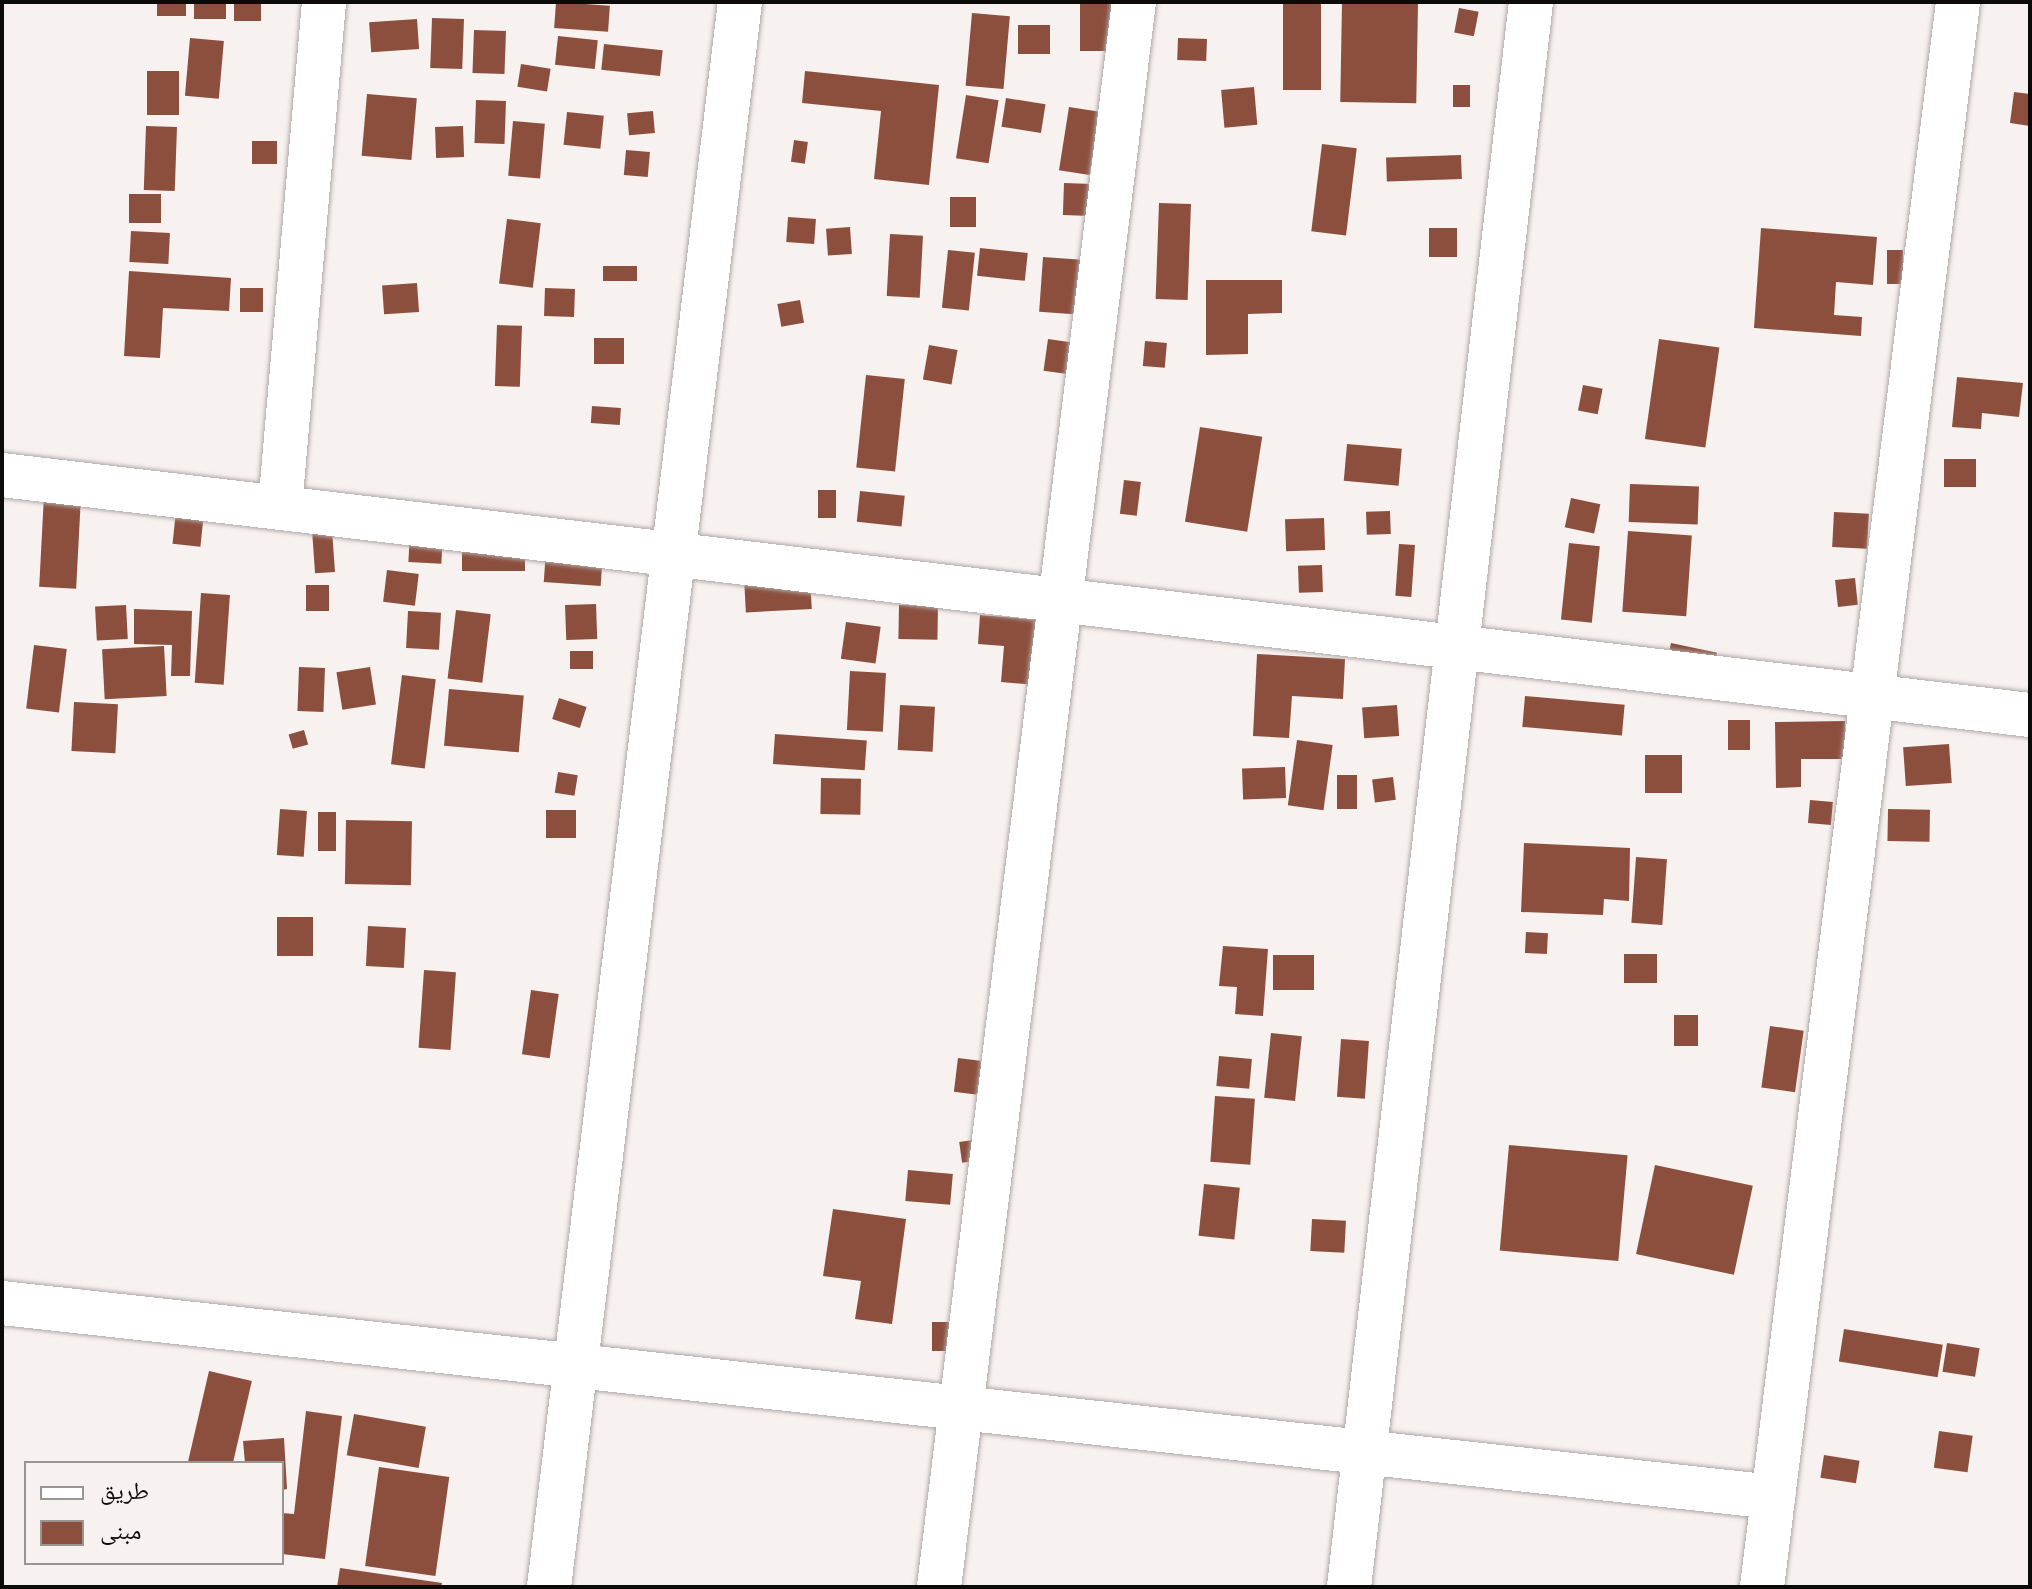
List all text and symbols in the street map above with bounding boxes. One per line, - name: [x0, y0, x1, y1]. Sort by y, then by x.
- legend: [24, 1461, 284, 1565]
- text: طريق: [100, 1476, 149, 1505]
- text: مبنى: [100, 1516, 141, 1545]

